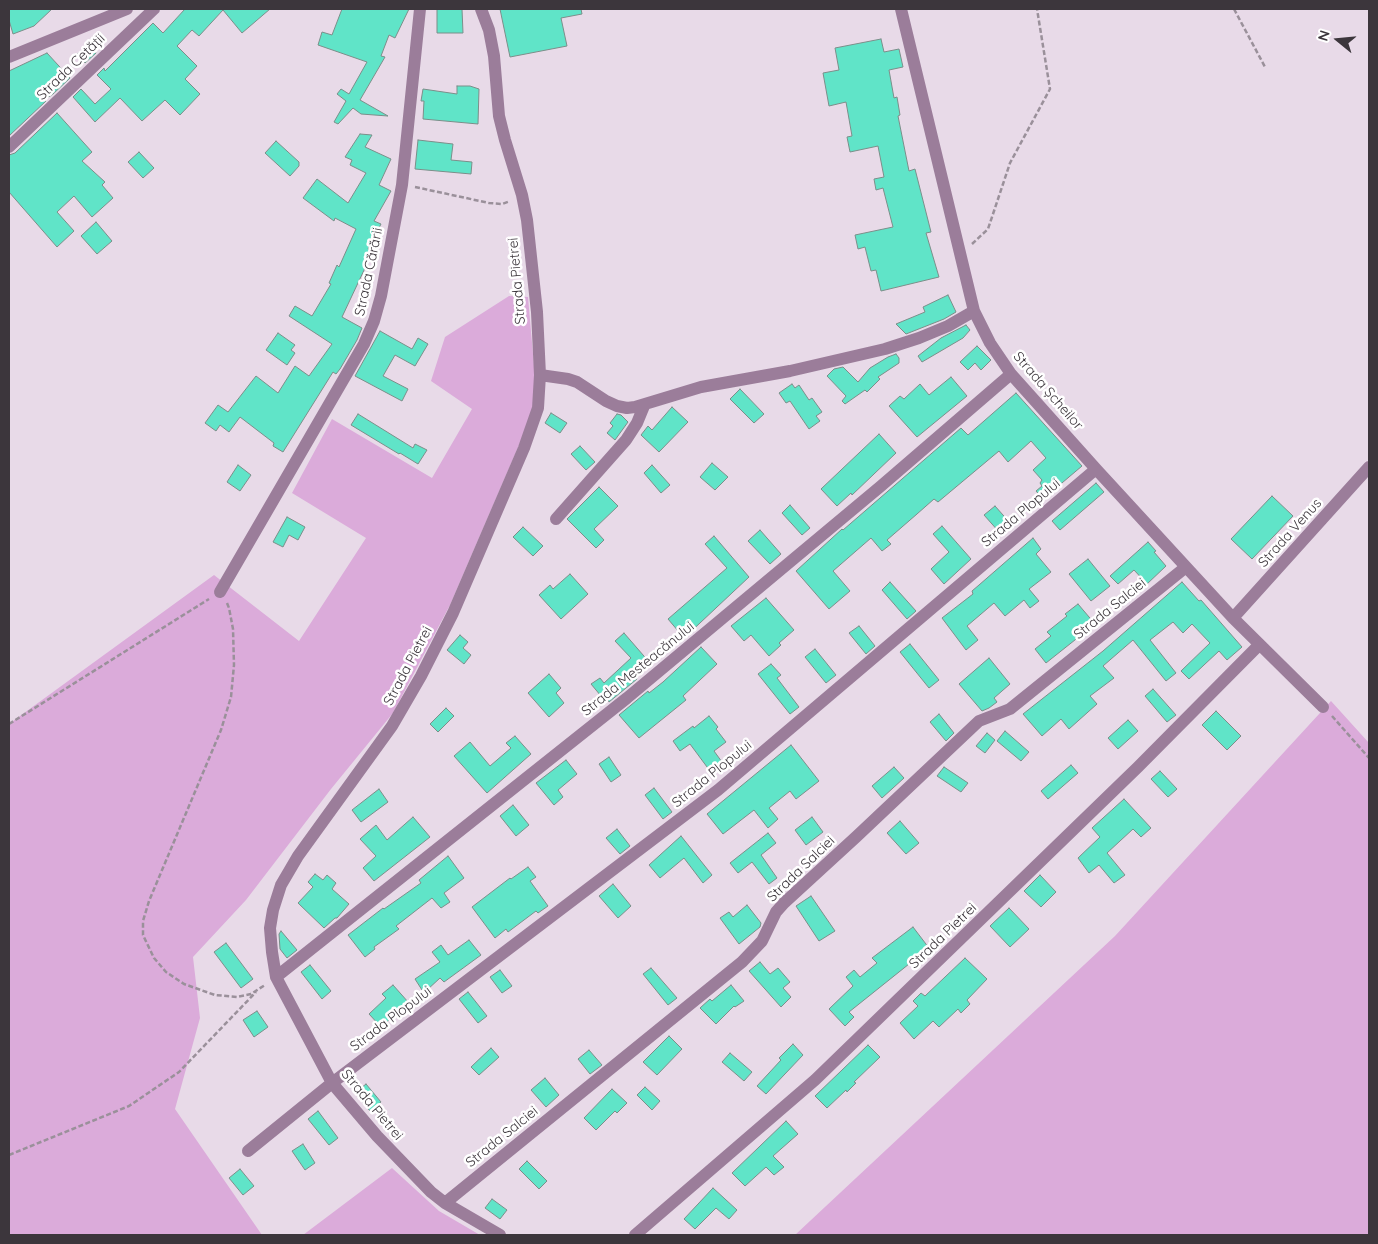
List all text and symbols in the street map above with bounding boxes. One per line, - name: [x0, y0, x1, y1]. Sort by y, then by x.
- north arrow: [1313, 15, 1363, 65]
- text: N: [1314, 28, 1334, 43]
- street label: Strada Cetății: [33, 30, 109, 104]
- street label: Strada Cărării: [351, 226, 387, 318]
- street label: Strada Pietrei: [505, 237, 529, 325]
- street label: Strada Șcheilor: [1010, 349, 1086, 433]
- street label: Strada Plopului: [978, 475, 1064, 551]
- street label: Strada Venus: [1255, 495, 1325, 571]
- street label: Strada Salciei: [1071, 575, 1149, 643]
- street label: Strada Mesteacănului: [578, 618, 698, 720]
- street label: Strada Pietrei: [380, 624, 436, 708]
- street label: Strada Plopului: [669, 737, 755, 811]
- street label: Strada Salciei: [764, 832, 838, 906]
- street label: Strada Pietrei: [906, 900, 980, 972]
- street label: Strada Plopului: [347, 983, 435, 1055]
- street label: Strada Pietrei: [338, 1066, 406, 1144]
- street label: Strada Salciei: [463, 1103, 541, 1171]

